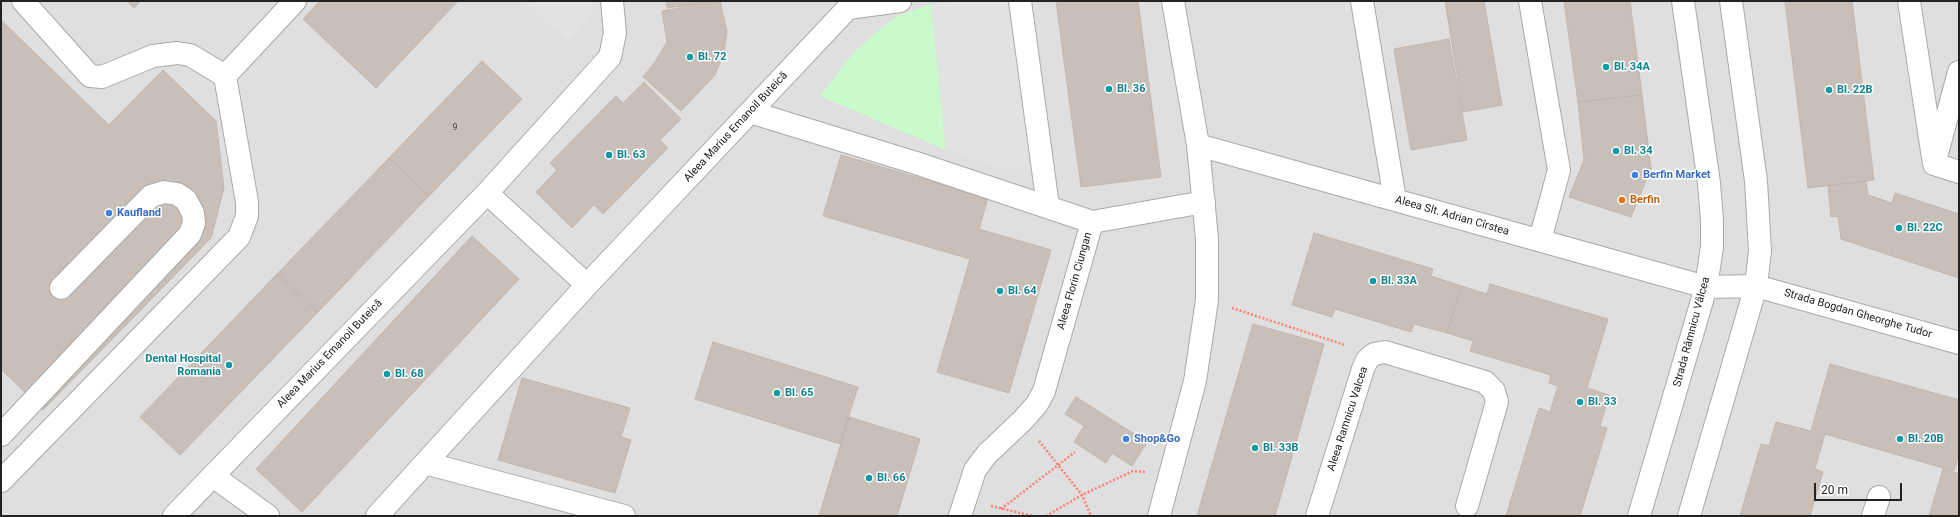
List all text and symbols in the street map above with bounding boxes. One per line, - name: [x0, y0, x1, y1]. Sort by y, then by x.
- place label: Bl. 72: [698, 50, 726, 64]
- marker: Bl. 72: [685, 52, 695, 62]
- place label: Bl. 34A: [1614, 60, 1650, 74]
- marker: Bl. 34A: [1601, 62, 1611, 72]
- street label: Aleea Marius Emanoil Buteică: [681, 69, 791, 185]
- place label: Bl. 36: [1117, 82, 1145, 96]
- place label: Bl. 22B: [1837, 83, 1872, 97]
- marker: Bl. 36: [1104, 84, 1114, 94]
- marker: Bl. 22B: [1824, 85, 1834, 95]
- house number: 9: [452, 123, 458, 133]
- place label: Bl. 34: [1624, 144, 1652, 158]
- marker: Bl. 34: [1611, 146, 1621, 156]
- place label: Bl. 63: [617, 148, 645, 162]
- marker: Bl. 63: [604, 150, 614, 160]
- place label: Berfin Market: [1643, 168, 1711, 182]
- marker: Berfin Market: [1630, 170, 1640, 180]
- street label: Aleea Slt. Adrian Cîrstea: [1393, 193, 1511, 239]
- place label: Berfin: [1630, 193, 1660, 207]
- marker: Berfin: [1617, 195, 1627, 205]
- place label: Kaufland: [117, 206, 161, 220]
- marker: Kaufland: [104, 208, 114, 218]
- place label: Bl. 22C: [1907, 221, 1943, 235]
- marker: Bl. 22C: [1894, 223, 1904, 233]
- street label: Aleea Florin Ciungan: [1055, 231, 1095, 331]
- place label: Bl. 33A: [1381, 274, 1417, 288]
- marker: Bl. 33A: [1368, 276, 1378, 286]
- street label: Strada Râmnicu Vâlcea: [1671, 276, 1713, 388]
- place label: Bl. 64: [1008, 284, 1036, 298]
- marker: Bl. 64: [995, 286, 1005, 296]
- street label: Strada Bogdan Gheorghe Tudor: [1783, 287, 1933, 341]
- street label: Aleea Marius Emanoil Buteică: [275, 297, 385, 411]
- place label: Dental Hospital Romania: [145, 352, 221, 378]
- marker: Dental Hospital Romania: [224, 360, 234, 370]
- street label: Aleea Ramnicu Valcea: [1325, 365, 1371, 473]
- place label: Bl. 68: [395, 367, 423, 381]
- marker: Bl. 68: [382, 369, 392, 379]
- place label: Bl. 65: [785, 386, 813, 400]
- marker: Bl. 65: [772, 388, 782, 398]
- place label: Bl. 33: [1588, 395, 1616, 409]
- marker: Bl. 33: [1575, 397, 1585, 407]
- place label: Shop&Go: [1134, 432, 1180, 446]
- place label: Bl. 20B: [1908, 432, 1943, 446]
- marker: Shop&Go: [1121, 434, 1131, 444]
- marker: Bl. 20B: [1895, 434, 1905, 444]
- place label: Bl. 33B: [1263, 441, 1298, 455]
- marker: Bl. 33B: [1250, 443, 1260, 453]
- place label: Bl. 66: [877, 471, 905, 485]
- marker: Bl. 66: [864, 473, 874, 483]
- scale bar: [1816, 475, 1904, 501]
- text: 20 m: [1821, 483, 1848, 497]

